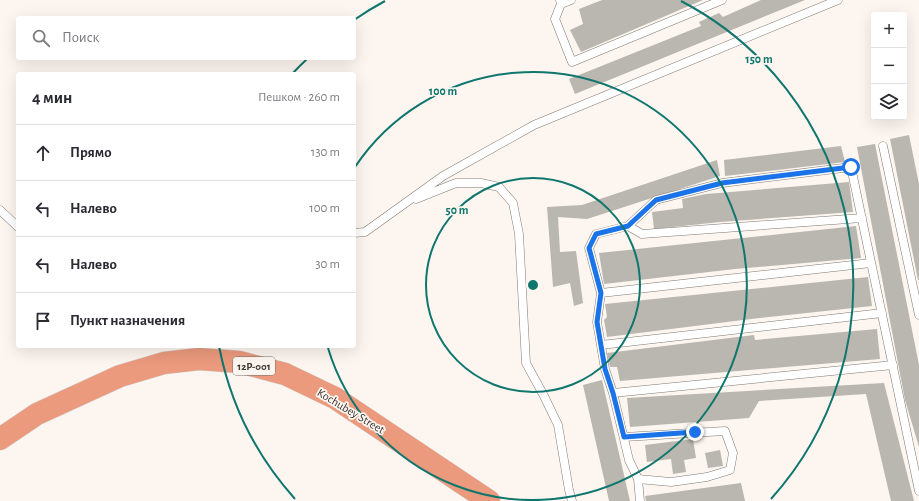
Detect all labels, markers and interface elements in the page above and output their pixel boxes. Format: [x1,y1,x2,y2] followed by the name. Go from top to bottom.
[871,12,907,120] map controls
[871,12,907,48] button: +
[16,16,356,60] search box
[30,27,52,49] icon: search
[62,30,100,45] text: Поиск
[871,48,907,84] button: −
[745,53,773,65] text: 150 m
[871,84,907,120] button: layers
[429,85,457,97] text: 100 m
[32,89,72,106] text: 4 мин
[258,91,340,104] text: Пешком · 260 m
[32,142,54,164] icon: ahead
[70,145,112,160] text: Прямо
[311,146,340,159] text: 130 m
[842,158,860,176] route start
[32,198,54,220] icon: left
[70,201,117,216] text: Налево
[309,202,340,215] text: 100 m
[446,204,469,216] text: 50 m
[32,254,54,276] icon: left
[70,257,117,272] text: Налево
[315,258,340,271] text: 30 m
[526,278,540,292] centre of rings
[32,310,54,332] icon: arrive
[70,313,185,328] text: Пункт назначения
[233,357,275,375] road number: 12Р-001
[315,386,387,437] street label: Kochubey Street
[686,423,704,441] route end

